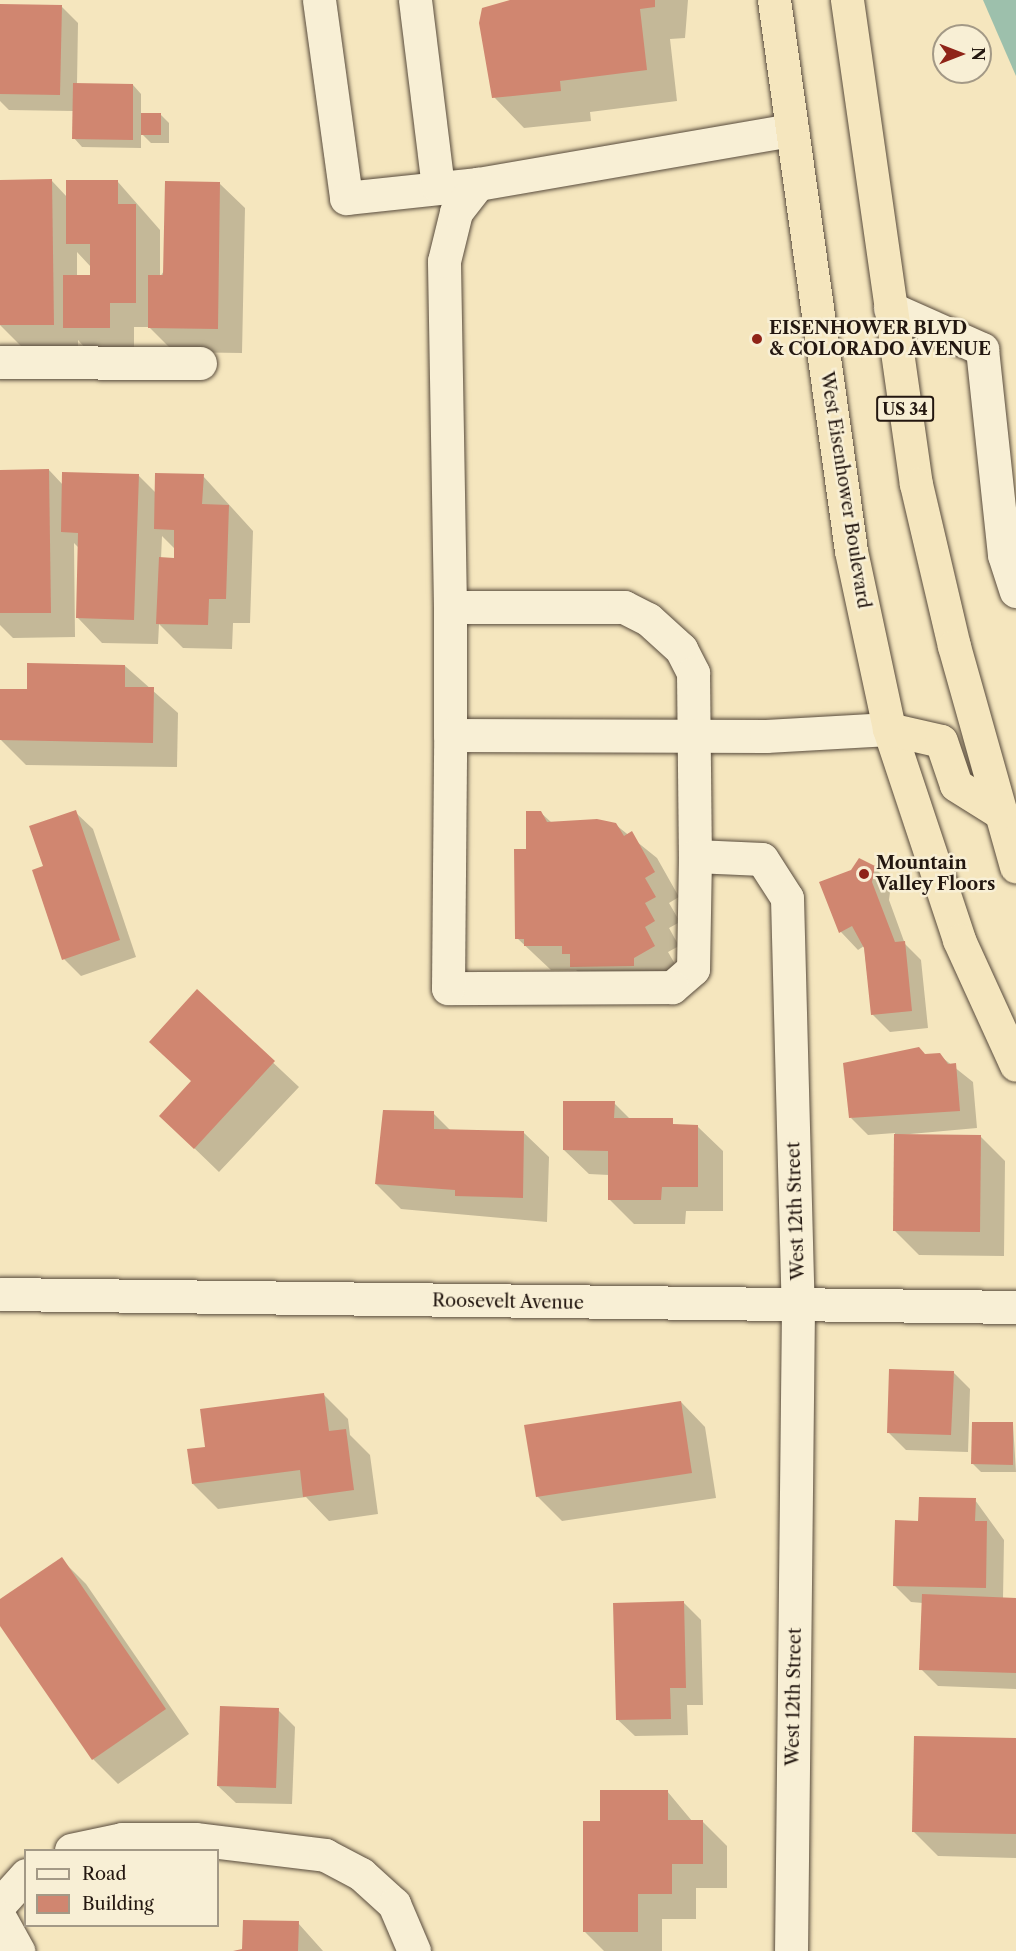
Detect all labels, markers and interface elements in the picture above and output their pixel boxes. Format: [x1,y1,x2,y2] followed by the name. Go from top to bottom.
[932,24,992,84] north arrow
[968,47,988,61] text: N
[769,318,992,360] place label: EISENHOWER BLVD & COLORADO AVENUE
[750,332,764,346] marker: EISENHOWER BLVD & COLORADO AVENUE
[816,370,874,610] street label: West Eisenhower Boulevard
[875,396,935,422] road number: US 34
[876,853,996,896] place label: Mountain Valley Floors
[857,867,871,881] marker: Mountain Valley Floors
[783,1141,809,1281] street label: West 12th Street
[432,1290,584,1314] street label: Roosevelt Avenue
[782,1628,806,1766] street label: West 12th Street
[24,1849,219,1927] legend
[82,1863,127,1885] text: Road
[82,1893,154,1915] text: Building

